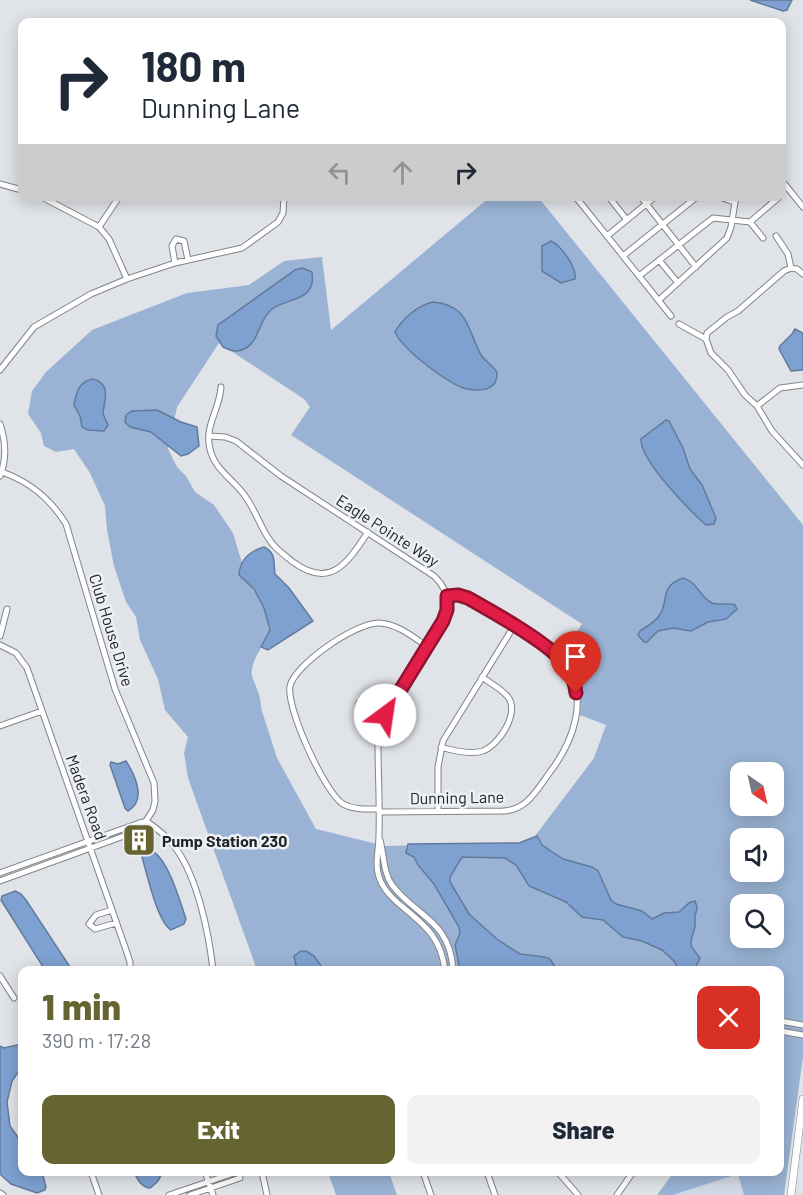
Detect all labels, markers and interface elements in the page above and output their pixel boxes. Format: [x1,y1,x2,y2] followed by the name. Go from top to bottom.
[141,40,246,90] text: 180 m
[42,42,120,120] icon: right
[141,91,300,123] text: Dunning Lane
[323,156,356,189] icon: left
[386,156,419,189] icon: ahead
[449,156,482,189] icon: right
[333,490,443,571] street label: Eagle Pointe Way
[86,571,138,689] street label: Club House Drive
[550,631,601,693] pin
[559,640,592,673] icon: arrive
[353,683,417,747] position arrow
[63,752,111,842] street label: Madera Road
[730,762,784,816] north arrow
[730,762,784,948] map controls
[410,787,504,807] street label: Dunning Lane
[121,822,157,858] building icon: Pump Station 230
[730,828,784,882] button: sound
[162,831,287,850] place label: Pump Station 230
[730,894,784,948] button: search
[42,984,121,1027] text: 1 min
[697,986,760,1049] button: close
[42,1028,151,1052] text: 390 m · 17:28
[42,1095,395,1164] button: Exit
[407,1095,760,1164] button: Share

